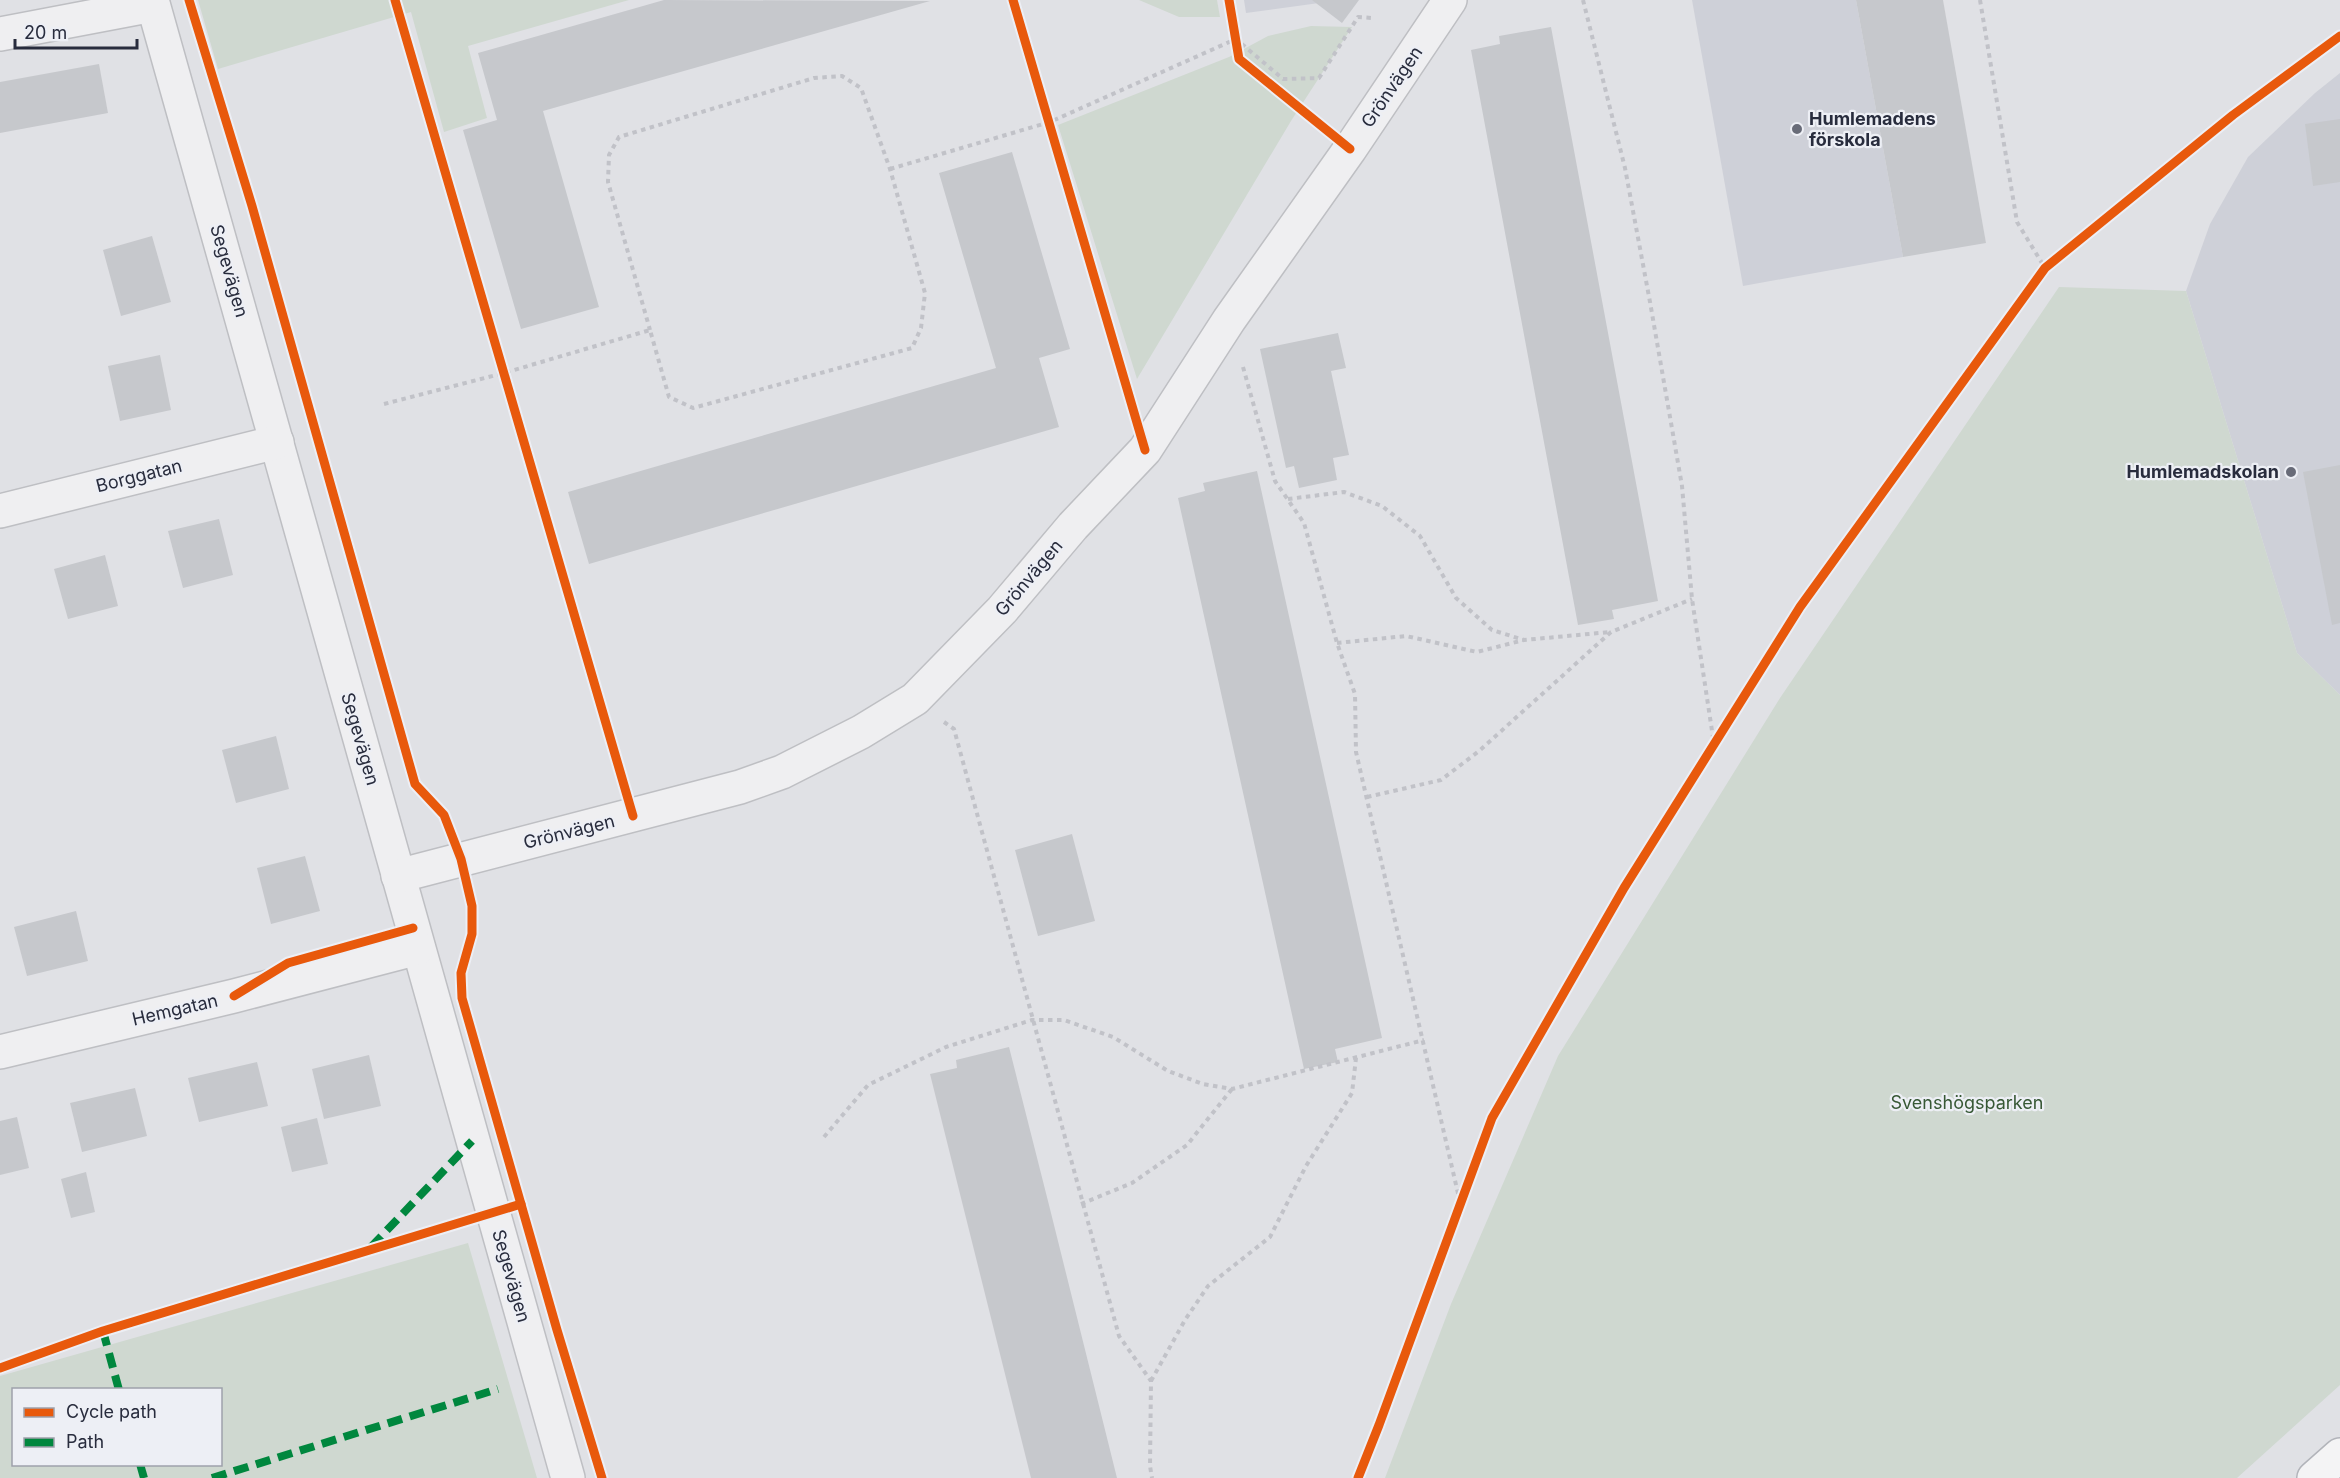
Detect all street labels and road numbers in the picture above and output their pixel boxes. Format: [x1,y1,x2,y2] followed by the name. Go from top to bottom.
[1357,42,1426,131] street label: Grönvägen
[206,222,253,320] street label: Segevägen
[94,455,184,496] street label: Borggatan
[991,535,1067,620] street label: Grönvägen
[337,690,384,788] street label: Segevägen
[521,810,617,853] street label: Grönvägen
[130,989,220,1030] street label: Hemgatan
[488,1227,535,1325] street label: Segevägen

